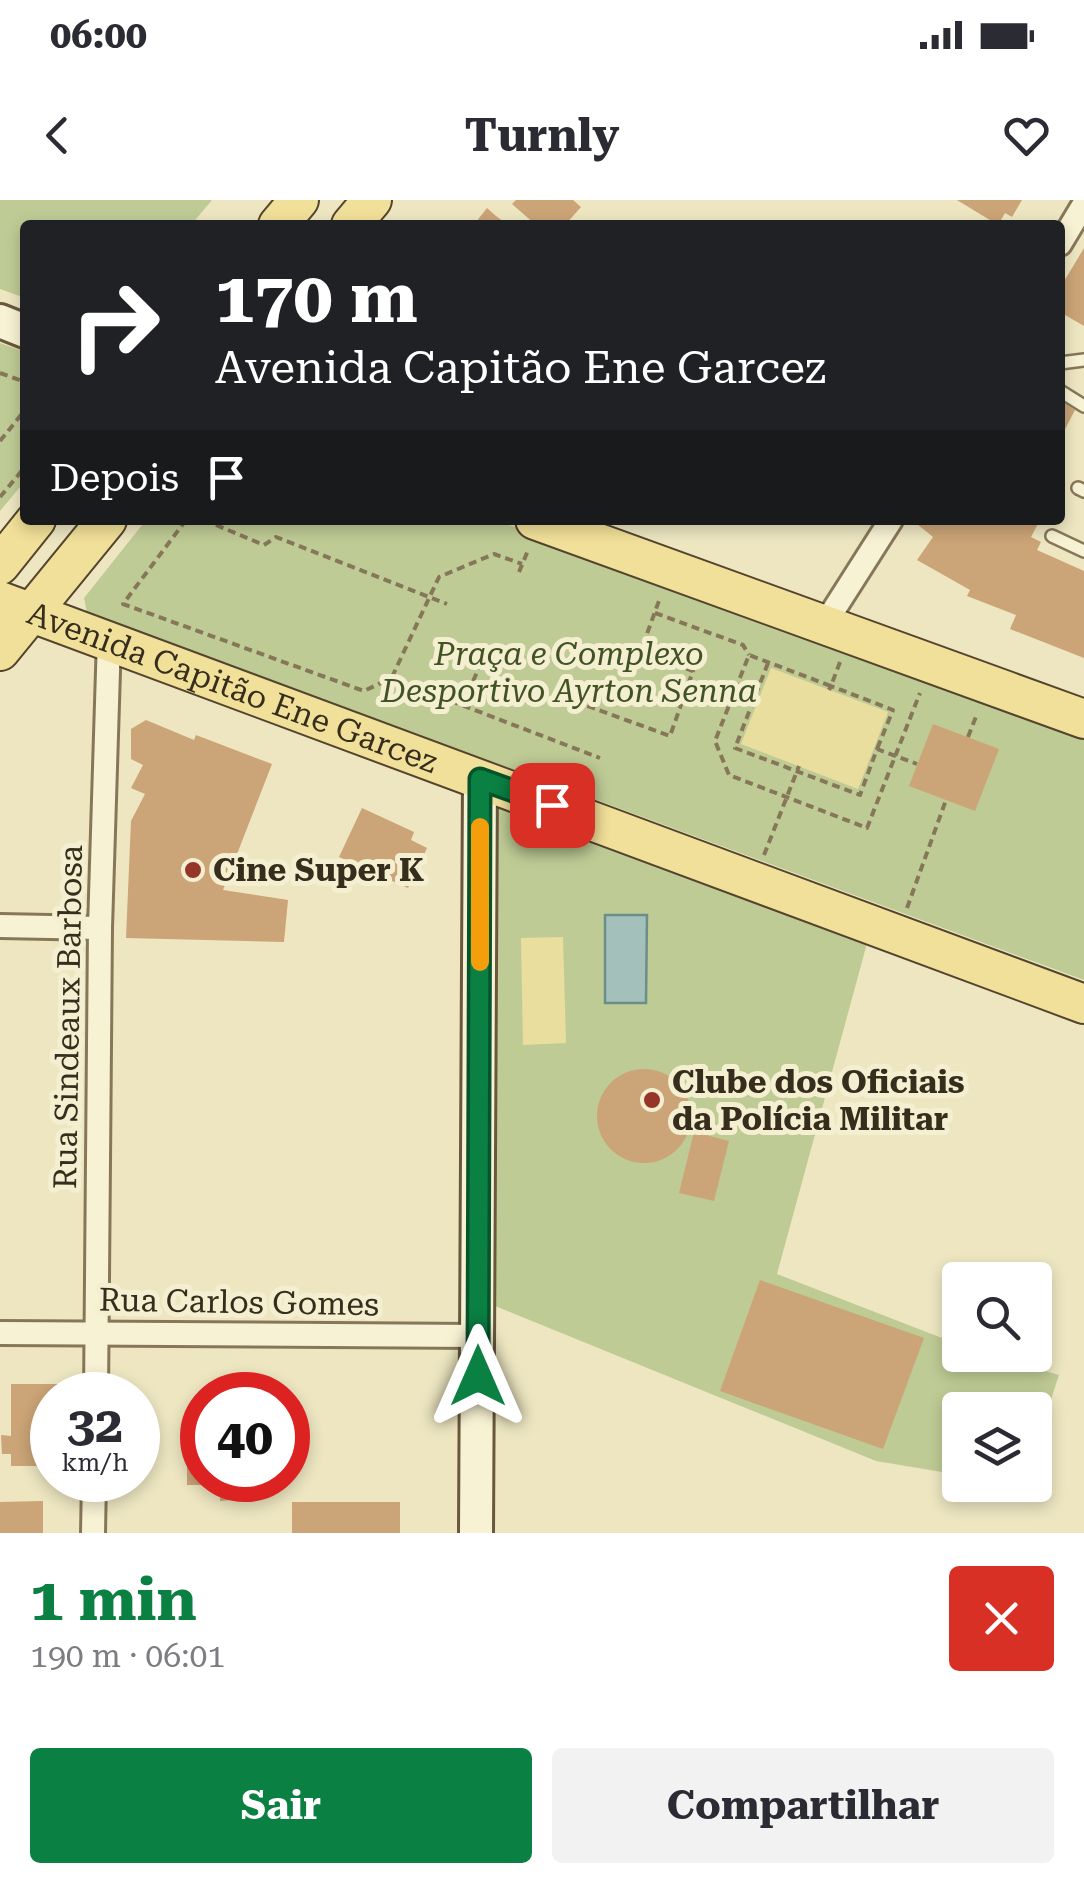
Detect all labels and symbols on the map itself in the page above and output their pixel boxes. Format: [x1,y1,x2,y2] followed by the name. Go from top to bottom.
[22,594,443,781] street label: Avenida Capitão Ene Garcez
[380,635,757,710] park label: Praça e Complexo Desportivo Ayrton Senna
[510,763,595,848] pin
[46,845,90,1189] street label: Rua Sindeaux Barbosa
[213,851,424,889] place label: Cine Super K
[182,859,204,881] marker: Cine Super K
[672,1063,965,1138] place label: Clube dos Oficiais da Polícia Militar
[641,1089,663,1111] marker: Clube dos Oficiais da Polícia Militar
[98,1281,380,1323] street label: Rua Carlos Gomes
[426,1324,530,1428] position arrow
[180,1372,310,1502] speed limit sign: 40

